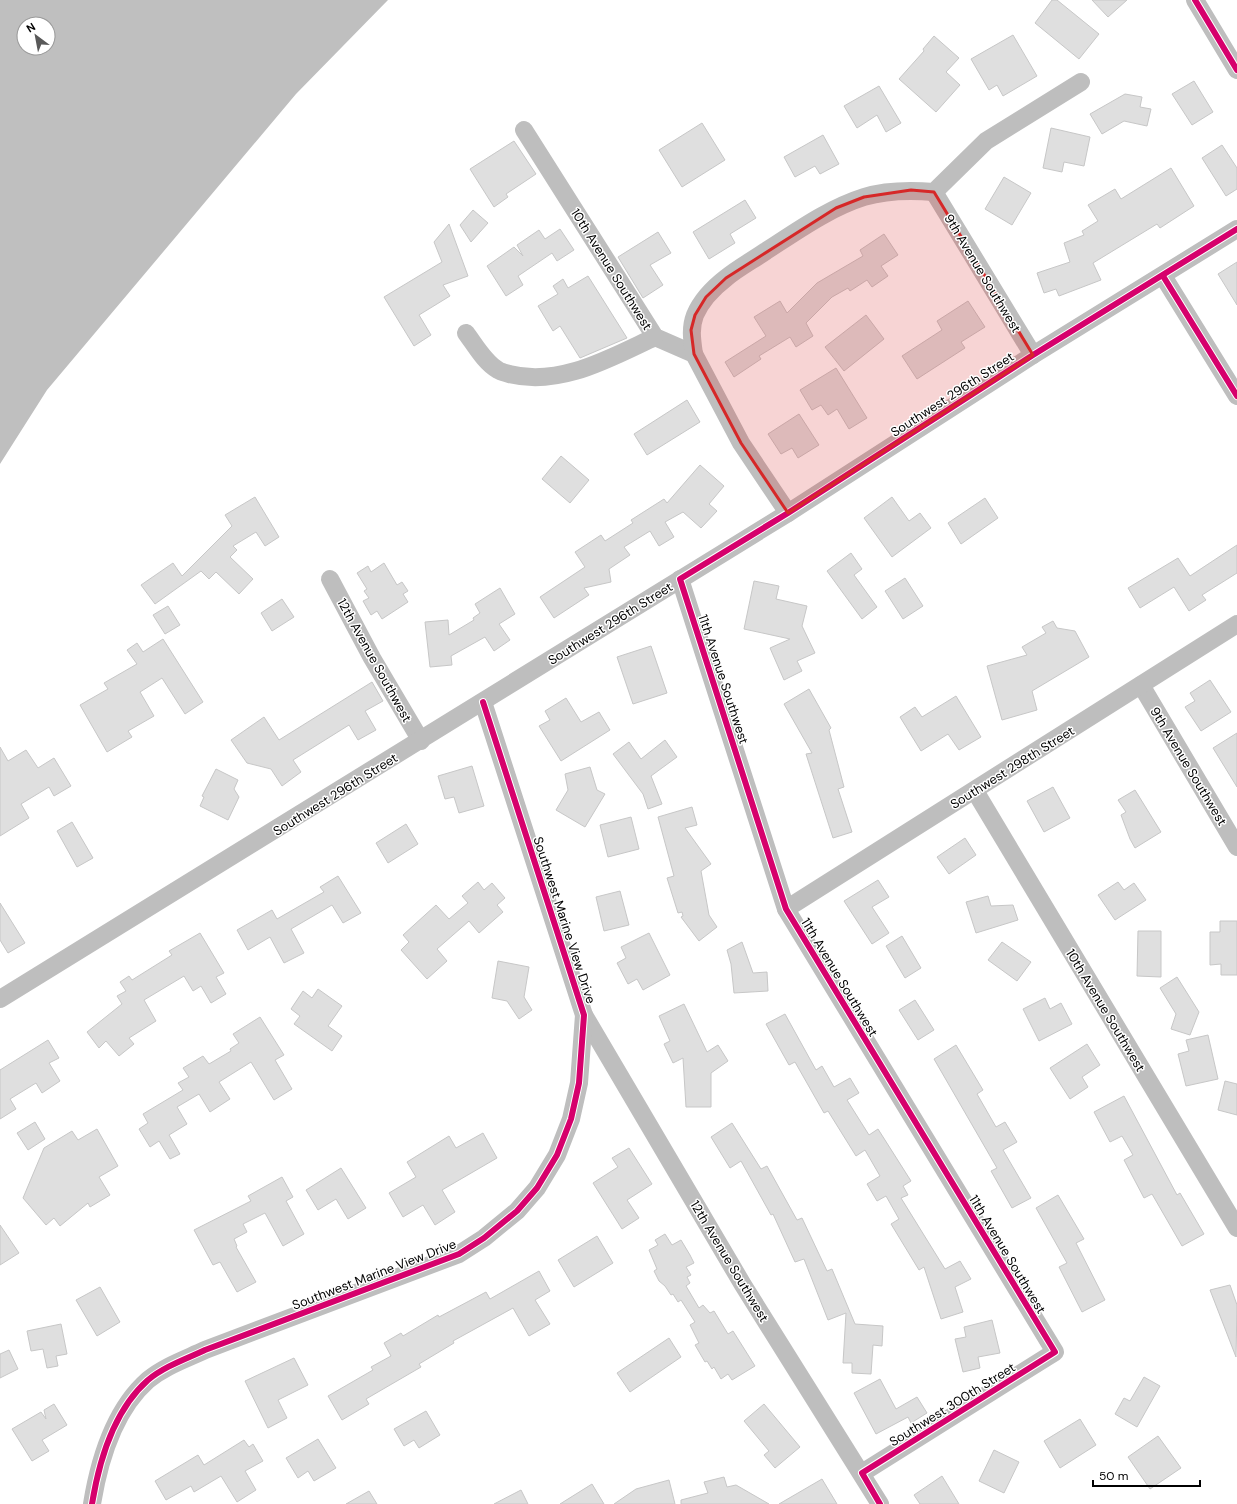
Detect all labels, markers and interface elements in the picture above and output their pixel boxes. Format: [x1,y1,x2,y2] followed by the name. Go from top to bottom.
[16,16,56,56] north arrow
[24,19,38,36] text: N
[567,205,656,333] street label: 10th Avenue Southwest
[940,211,1025,336] street label: 9th Avenue Southwest
[887,348,1017,441] street label: Southwest 296th Street
[545,578,676,669] street label: Southwest 296th Street
[333,595,416,725] street label: 12th Avenue Southwest
[695,612,753,746] street label: 11th Avenue Southwest
[1146,704,1231,829] street label: 9th Avenue Southwest
[947,722,1077,813] street label: Southwest 298th Street
[270,749,401,840] street label: Southwest 296th Street
[529,835,600,1006] street label: Southwest Marine View Drive
[797,915,882,1040] street label: 11th Avenue Southwest
[1062,946,1149,1075] street label: 10th Avenue Southwest
[965,1192,1050,1317] street label: 11th Avenue Southwest
[687,1197,773,1325] street label: 12th Avenue Southwest
[290,1235,459,1314] street label: Southwest Marine View Drive
[886,1359,1018,1450] street label: Southwest 300th Street
[1093,1462,1200,1488] scale bar
[1099,1468,1128,1484] text: 50 m

